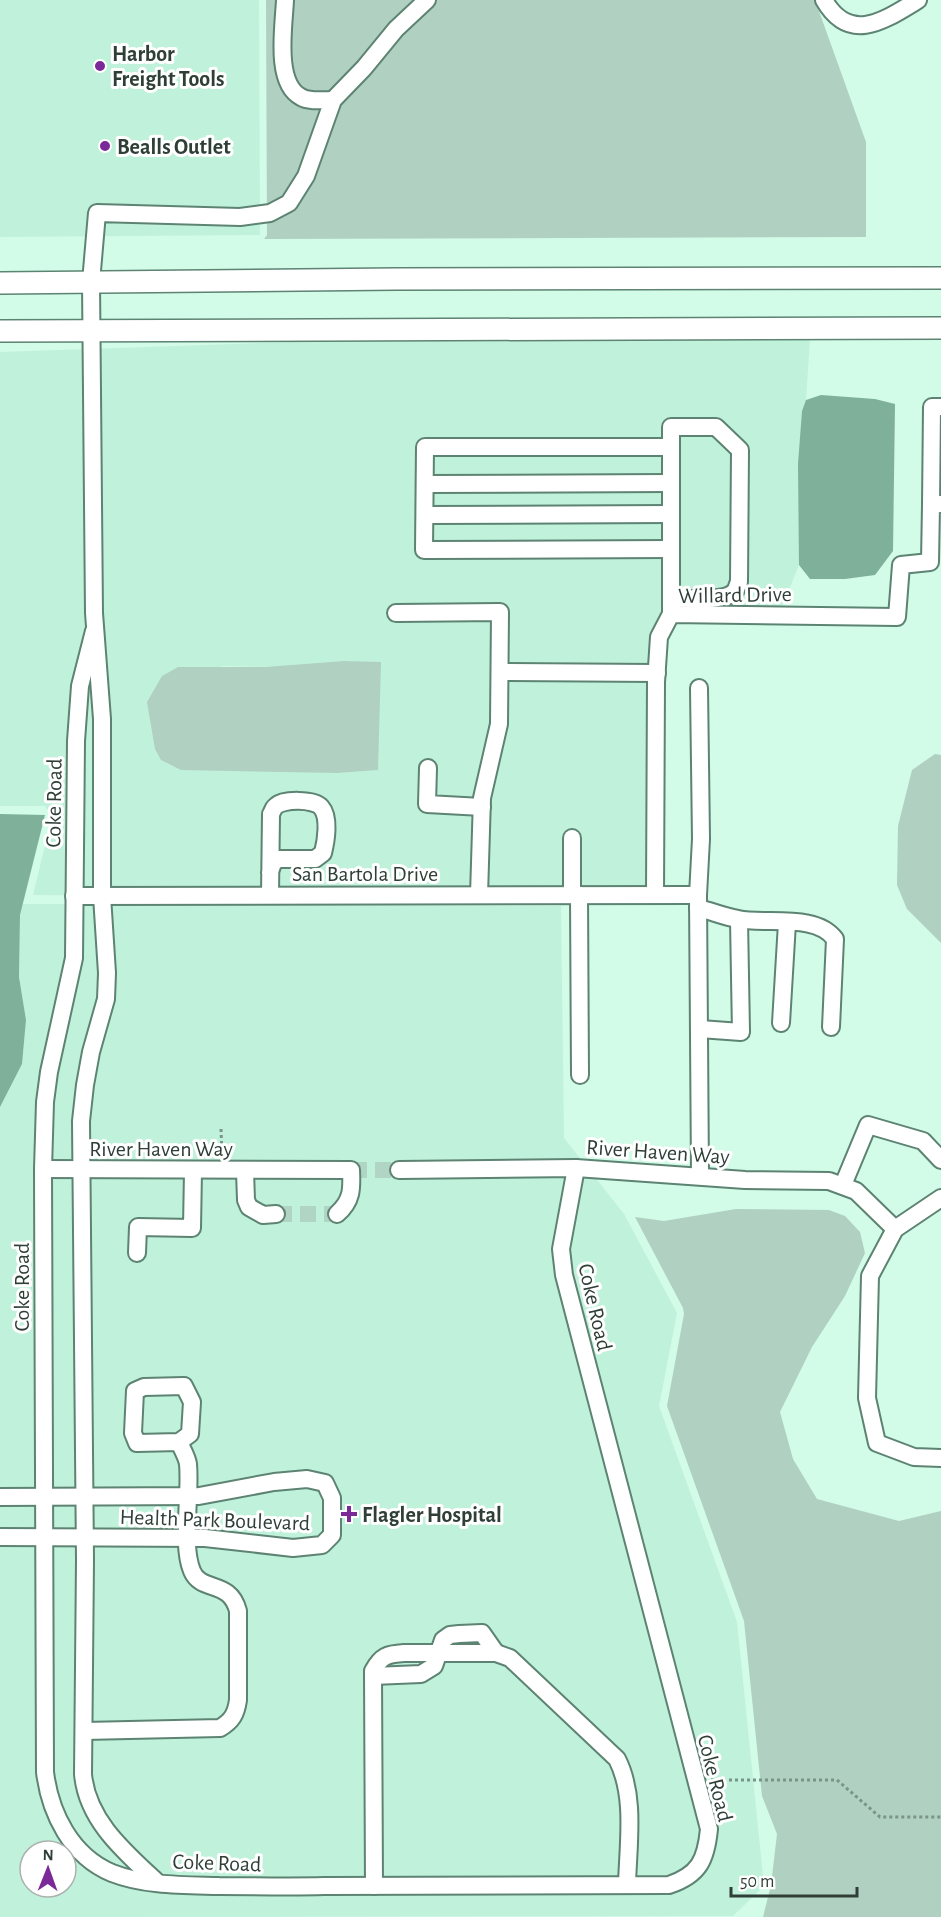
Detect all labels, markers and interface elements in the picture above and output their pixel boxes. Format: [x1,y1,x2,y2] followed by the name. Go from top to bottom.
[112,43,224,90] place label: Harbor Freight Tools
[93,59,107,73] marker: Harbor Freight Tools
[117,136,231,158] place label: Bealls Outlet
[98,139,112,153] marker: Bealls Outlet
[678,583,792,607] street label: Willard Drive
[42,758,66,848] street label: Coke Road
[292,863,438,885] street label: San Bartola Drive
[585,1136,731,1168] street label: River Haven Way
[89,1138,233,1160] street label: River Haven Way
[11,1242,33,1332] street label: Coke Road
[574,1261,616,1353] street label: Coke Road
[362,1504,502,1526] place label: Flagler Hospital
[340,1505,358,1523] marker: Flagler Hospital
[119,1506,311,1534] street label: Health Park Boulevard
[694,1732,736,1824] street label: Coke Road
[18,1839,78,1899] north arrow
[43,1847,54,1863] text: N
[172,1850,262,1876] street label: Coke Road
[731,1860,857,1898] scale bar
[740,1873,774,1891] text: 50 m

